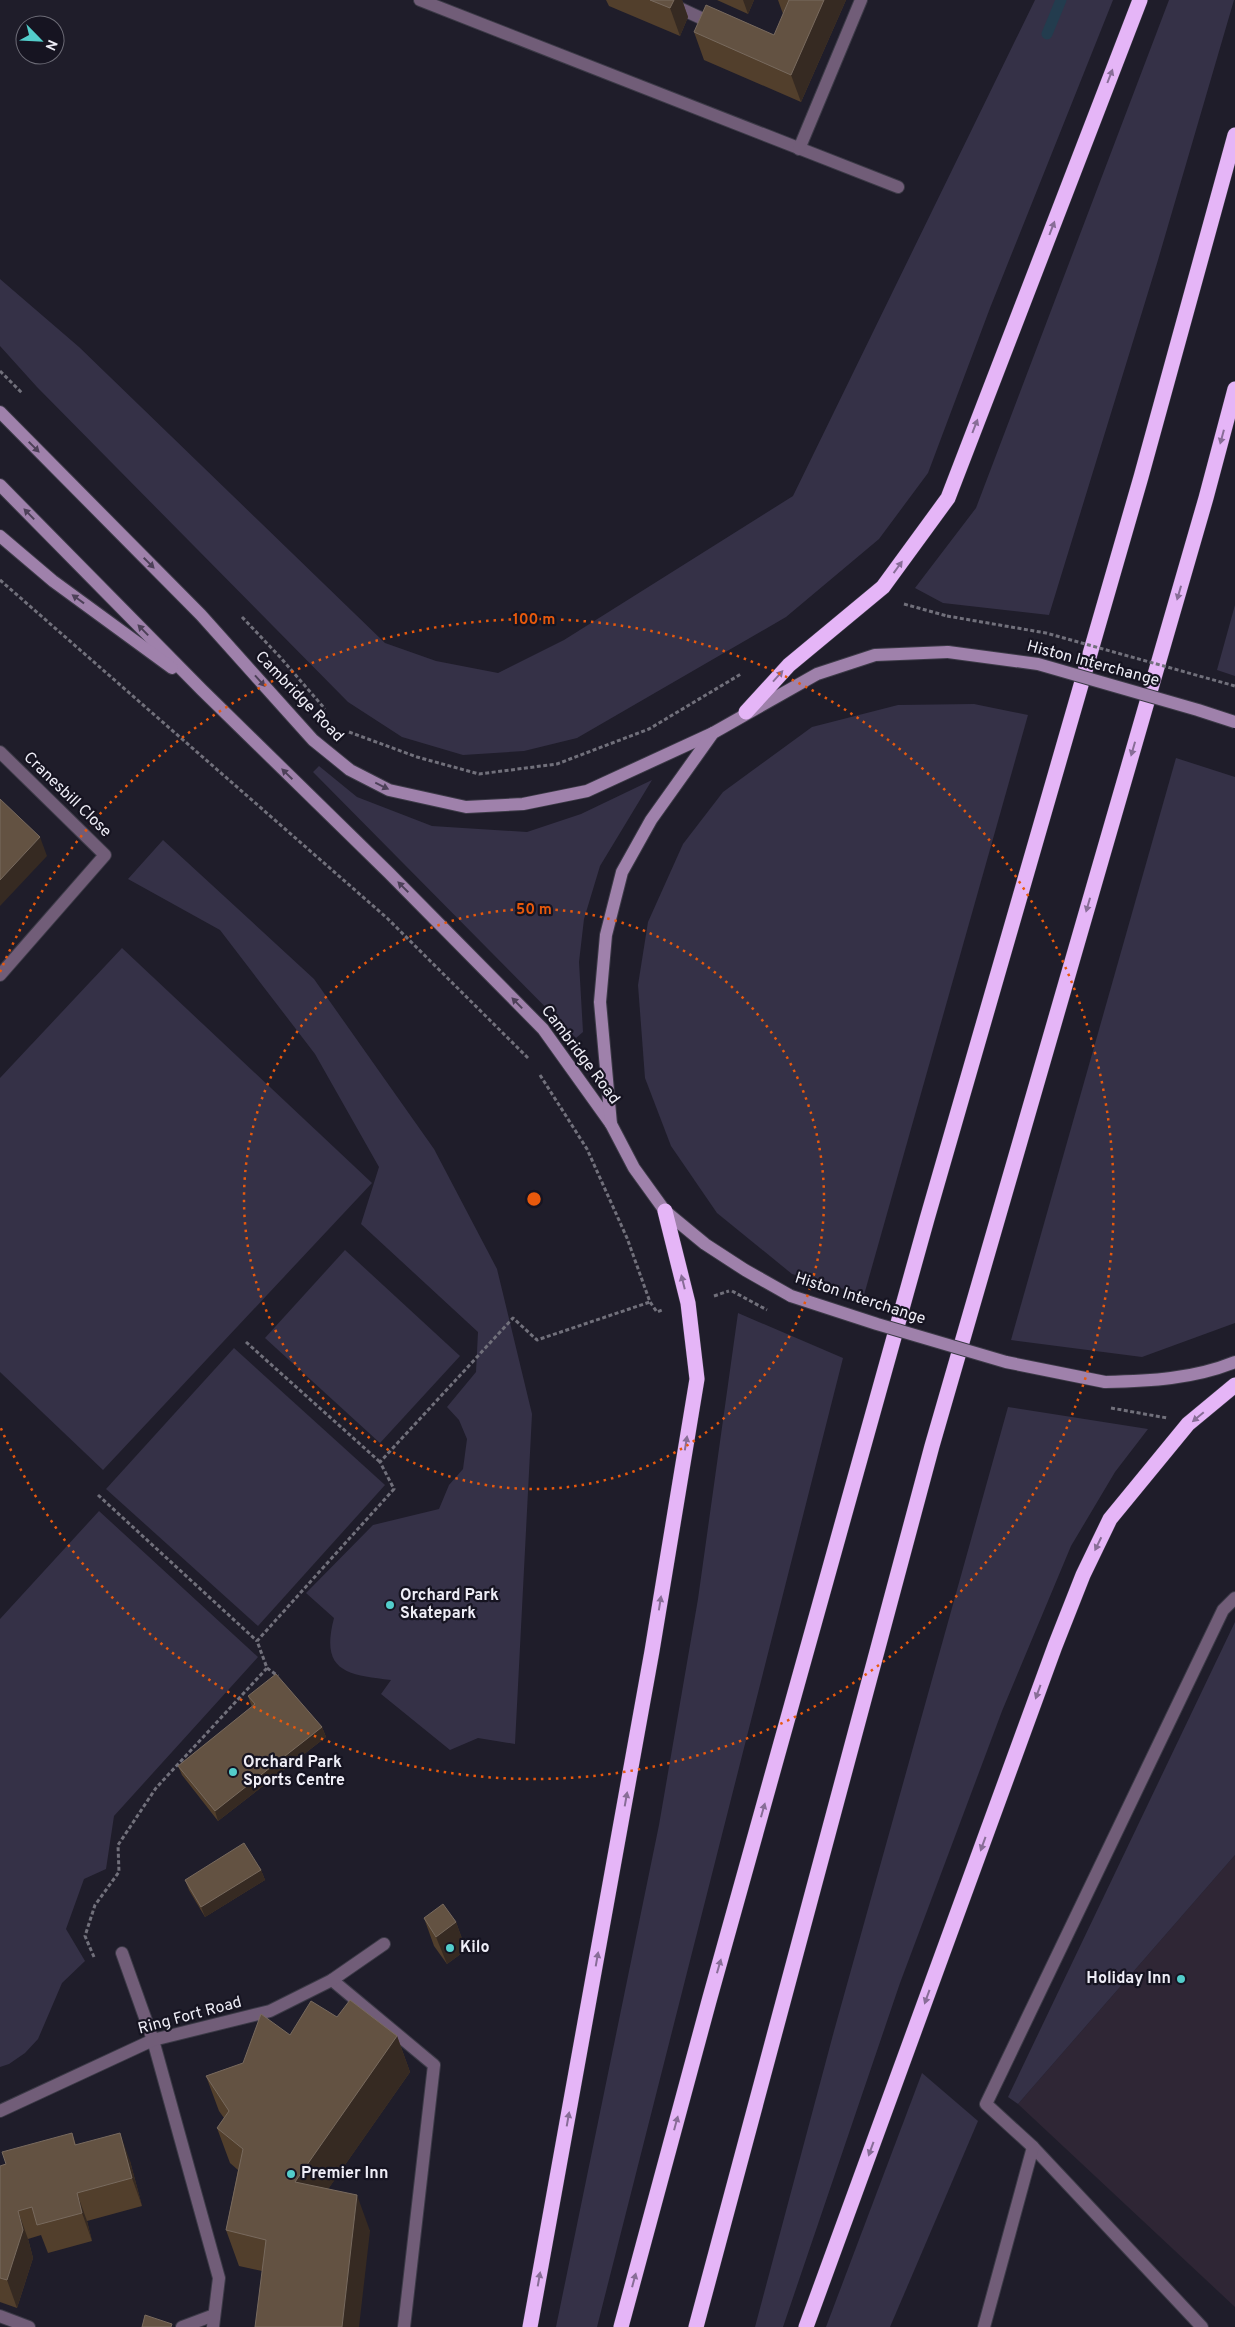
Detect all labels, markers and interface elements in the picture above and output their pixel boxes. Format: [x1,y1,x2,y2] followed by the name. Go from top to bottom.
[15,15,65,65] north arrow
[41,37,60,53] text: N
[1106,68,1114,83] one-way arrow
[1048,220,1056,235] one-way arrow
[972,419,980,433] one-way arrow
[1218,429,1226,444] one-way arrow
[28,441,40,453] one-way arrow
[24,509,36,521] one-way arrow
[143,556,155,568] one-way arrow
[893,560,903,574] one-way arrow
[1174,586,1182,601] one-way arrow
[72,594,85,605] one-way arrow
[513,611,555,630] text: 100 m
[137,625,149,637] one-way arrow
[1025,637,1161,691] street label: Histon Interchange
[250,647,348,747] street label: Cambridge Road
[772,671,784,683] one-way arrow
[254,674,266,686] one-way arrow
[1129,742,1137,757] one-way arrow
[19,748,115,842] street label: Cranesbill Close
[281,768,293,780] one-way arrow
[375,782,389,790] one-way arrow
[397,881,409,893] one-way arrow
[1084,898,1092,913] one-way arrow
[516,901,552,920] text: 50 m
[511,997,523,1009] one-way arrow
[536,1001,624,1109] street label: Cambridge Road
[525,1190,543,1208] centre of rings
[792,1268,928,1330] street label: Histon Interchange
[679,1275,687,1290] one-way arrow
[1191,1411,1204,1422] one-way arrow
[683,1435,691,1451] one-way arrow
[1094,1537,1102,1551] one-way arrow
[400,1586,499,1624] place label: Orchard Park Skatepark
[657,1595,665,1611] one-way arrow
[384,1599,396,1611] marker: Orchard Park Skatepark
[1034,1684,1041,1699] one-way arrow
[243,1753,345,1791] place label: Orchard Park Sports Centre
[227,1766,239,1778] marker: Orchard Park Sports Centre
[622,1791,630,1807] one-way arrow
[759,1802,767,1817] one-way arrow
[979,1837,987,1852] one-way arrow
[460,1938,490,1958] place label: Kilo
[444,1942,456,1954] marker: Kilo
[593,1951,601,1967] one-way arrow
[715,1959,723,1974] one-way arrow
[1086,1969,1171,1989] place label: Holiday Inn
[1175,1973,1187,1985] marker: Holiday Inn
[923,1989,930,2004] one-way arrow
[136,1993,244,2039] street label: Ring Fort Road
[564,2111,572,2127] one-way arrow
[672,2116,680,2131] one-way arrow
[867,2142,875,2157] one-way arrow
[301,2164,388,2184] place label: Premier Inn
[285,2168,297,2180] marker: Premier Inn
[535,2271,543,2287] one-way arrow
[630,2272,638,2287] one-way arrow

